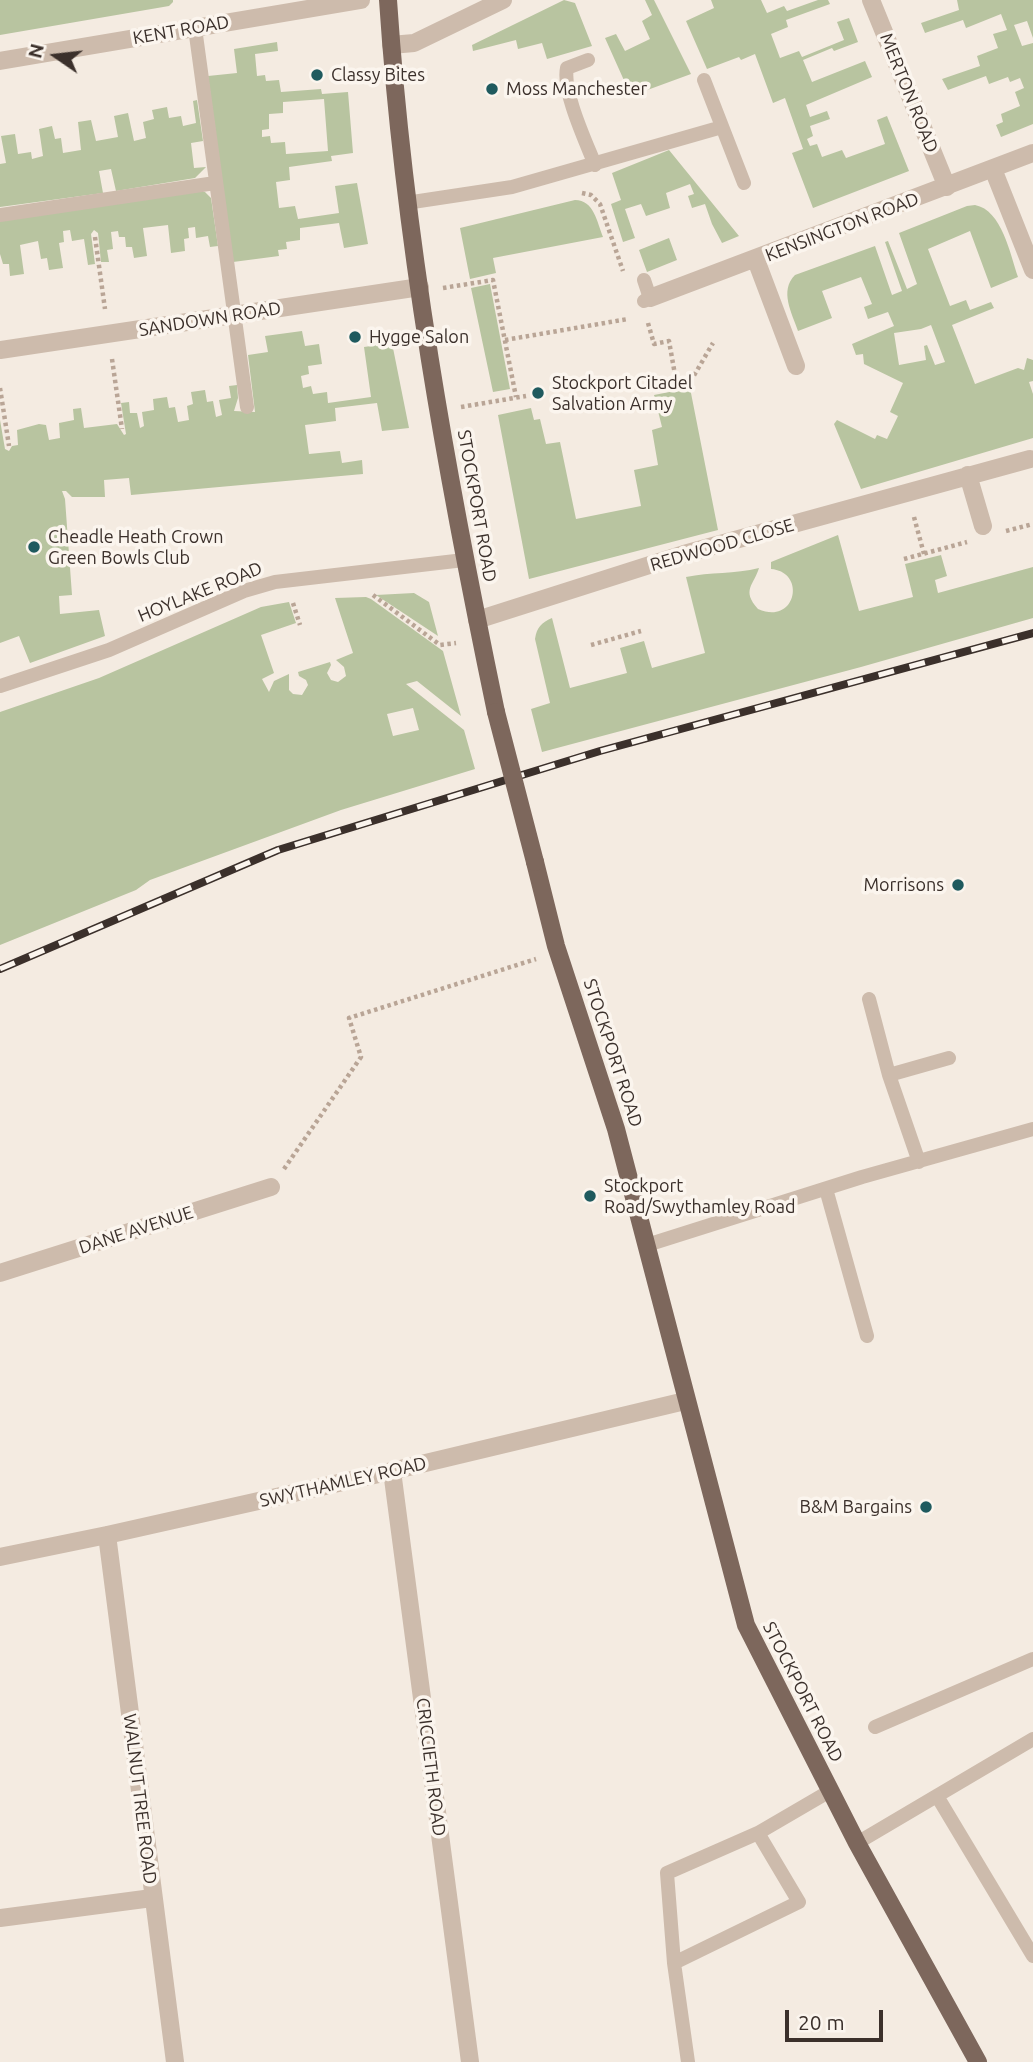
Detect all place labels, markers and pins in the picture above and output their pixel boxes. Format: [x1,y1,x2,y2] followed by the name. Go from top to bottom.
[331,64,425,86] place label: Classy Bites
[309,67,325,83] marker: Classy Bites
[506,78,647,100] place label: Moss Manchester
[484,81,500,97] marker: Moss Manchester
[369,326,469,348] place label: Hygge Salon
[347,329,363,345] marker: Hygge Salon
[552,372,692,414] place label: Stockport Citadel Salvation Army
[530,385,546,401] marker: Stockport Citadel Salvation Army
[48,526,224,568] place label: Cheadle Heath Crown Green Bowls Club
[26,539,42,555] marker: Cheadle Heath Crown Green Bowls Club
[863,874,944,896] place label: Morrisons
[950,877,966,893] marker: Morrisons
[604,1175,796,1218] place label: Stockport Road/Swythamley Road
[582,1188,598,1204] marker: Stockport Road/Swythamley Road
[799,1496,912,1518] place label: B&M Bargains
[918,1499,934,1515] marker: B&M Bargains

